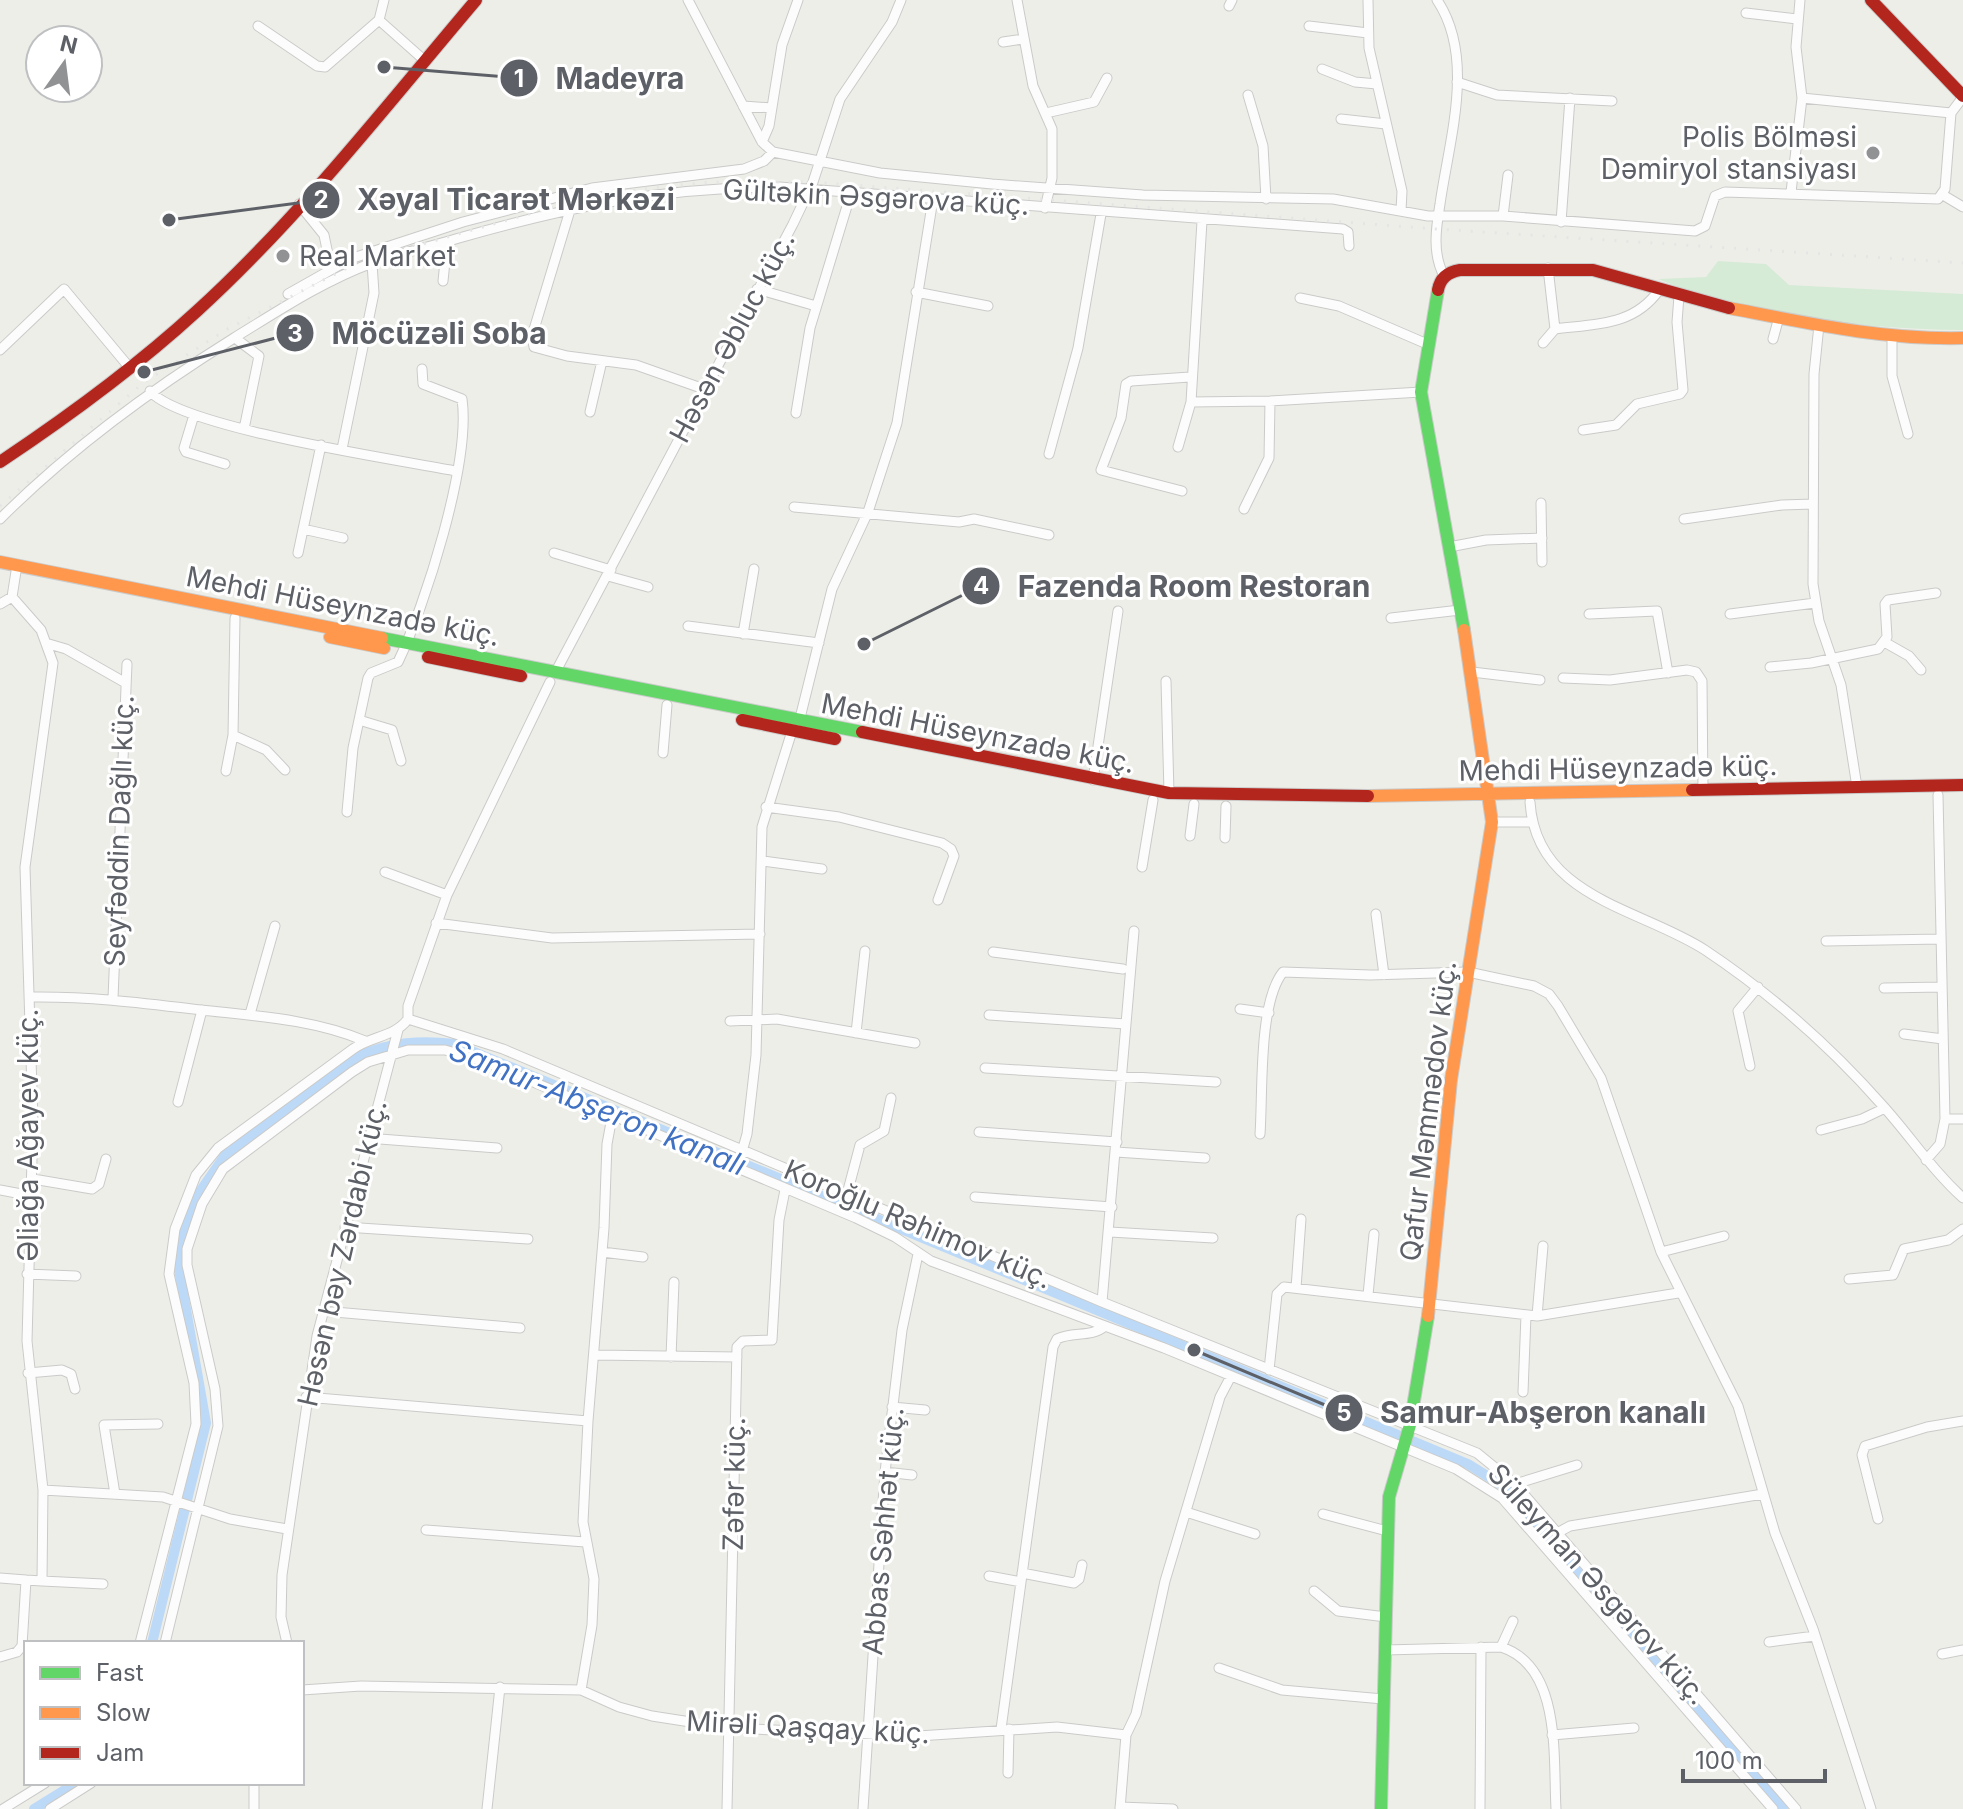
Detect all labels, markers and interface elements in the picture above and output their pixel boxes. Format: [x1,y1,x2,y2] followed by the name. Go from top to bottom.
[24,24,104,104] north arrow
[58,30,80,59] text: N
[499,51,700,105] callout: Madeyra
[556,60,684,96] text: Madeyra
[514,64,524,93] text: 1
[1601,120,1857,186] place label: Polis Bölməsi Dəmiryol stansiyası
[1864,144,1882,162] marker: Polis Bölməsi Dəmiryol stansiyası
[722,172,1030,222] street label: Gültəkin Əsgərova küç.
[301,173,691,227] callout: Xəyal Ticarət Mərkəzi
[357,181,675,217] text: Xəyal Ticarət Mərkəzi
[313,185,329,214] text: 2
[662,226,802,448] street label: Həsən Əbluc küç.
[299,239,456,273] place label: Real Market
[274,247,292,265] marker: Real Market
[275,306,563,360] callout: Möcüzəli Soba
[331,315,547,351] text: Möcüzəli Soba
[287,319,303,348] text: 3
[183,559,503,653] street label: Mehdi Hüseynzadə küç.
[961,559,1386,613] callout: Fazenda Room Restoran
[1018,568,1370,604] text: Fazenda Room Restoran
[973,571,989,600] text: 4
[818,686,1138,780] street label: Mehdi Hüseynzadə küç.
[97,695,141,967] street label: Seyfəddin Dağlı küç.
[1458,748,1778,788] street label: Mehdi Hüseynzadə küç.
[1393,959,1463,1263] street label: Qafur Məmmədov küç.
[11,1008,45,1262] street label: Əliağa Ağayev küç.
[444,1031,752,1183] water label: Samur-Abşeron kanalı
[290,1096,394,1410] street label: Həsən bəy Zərdabi küç.
[779,1152,1057,1296] street label: Koroğlu Rəhimov küç.
[1324,1386,1722,1440] callout: Samur-Abşeron kanalı
[1380,1394,1706,1430] text: Samur-Abşeron kanalı
[1336,1398,1352,1427] text: 5
[855,1405,911,1657] street label: Abbas Səhhət küç.
[716,1417,752,1551] street label: Zəfər küç.
[1481,1456,1715,1712] street label: Süleyman Əsgərov küç.
[24,1641,304,1785] legend
[96,1658,144,1687] text: Fast
[96,1698,151,1727] text: Slow
[685,1704,931,1750] street label: Mirəli Qaşqay küç.
[1683,1733,1825,1783] scale bar
[96,1738,144,1767] text: Jam
[1695,1746,1763,1775] text: 100 m

